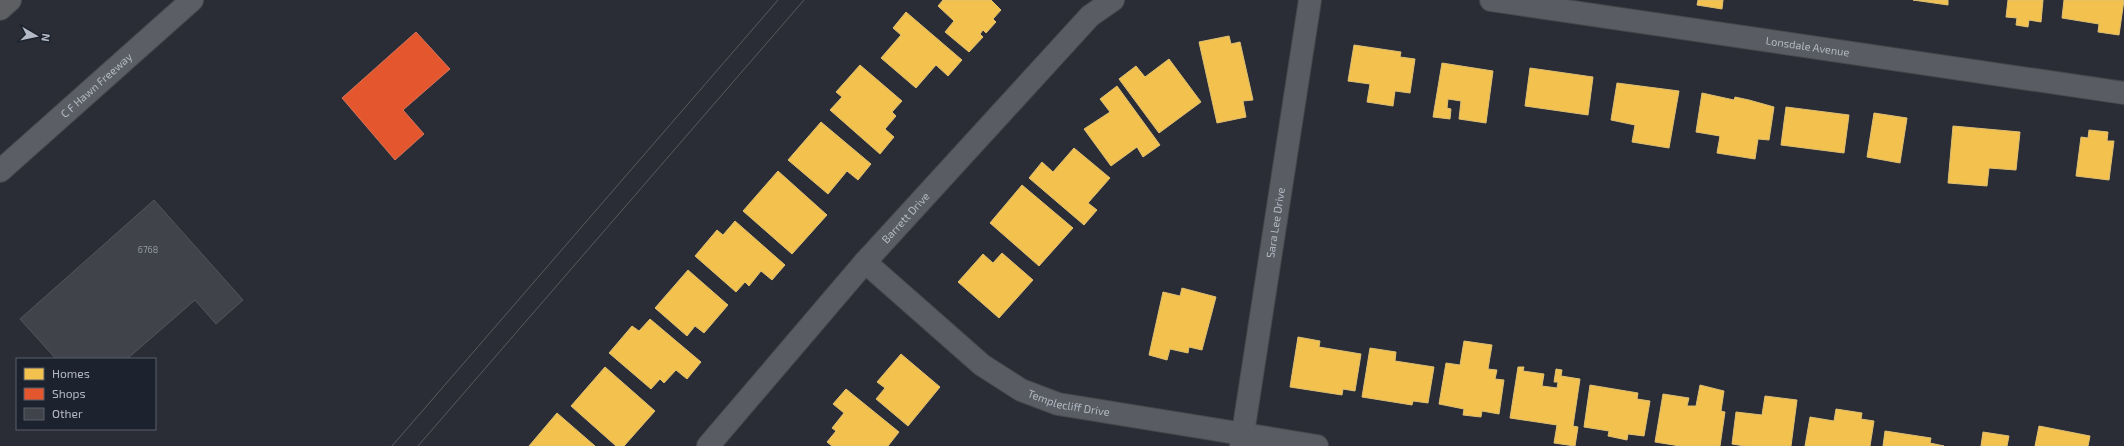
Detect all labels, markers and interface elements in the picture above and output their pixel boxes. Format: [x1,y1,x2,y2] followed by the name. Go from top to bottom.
[16,16,56,56] north arrow
[39,33,53,43] text: N
[1765,33,1851,59] street label: Lonsdale Avenue
[58,50,134,120] street label: C F Hawn Freeway
[1263,186,1287,259] street label: Sara Lee Drive
[879,189,932,245] street label: Barrett Drive
[138,244,158,255] house number: 6768
[16,358,156,430] legend
[52,366,90,380] text: Homes
[52,386,86,400] text: Shops
[1026,386,1111,418] street label: Templecliff Drive
[52,406,83,420] text: Other

